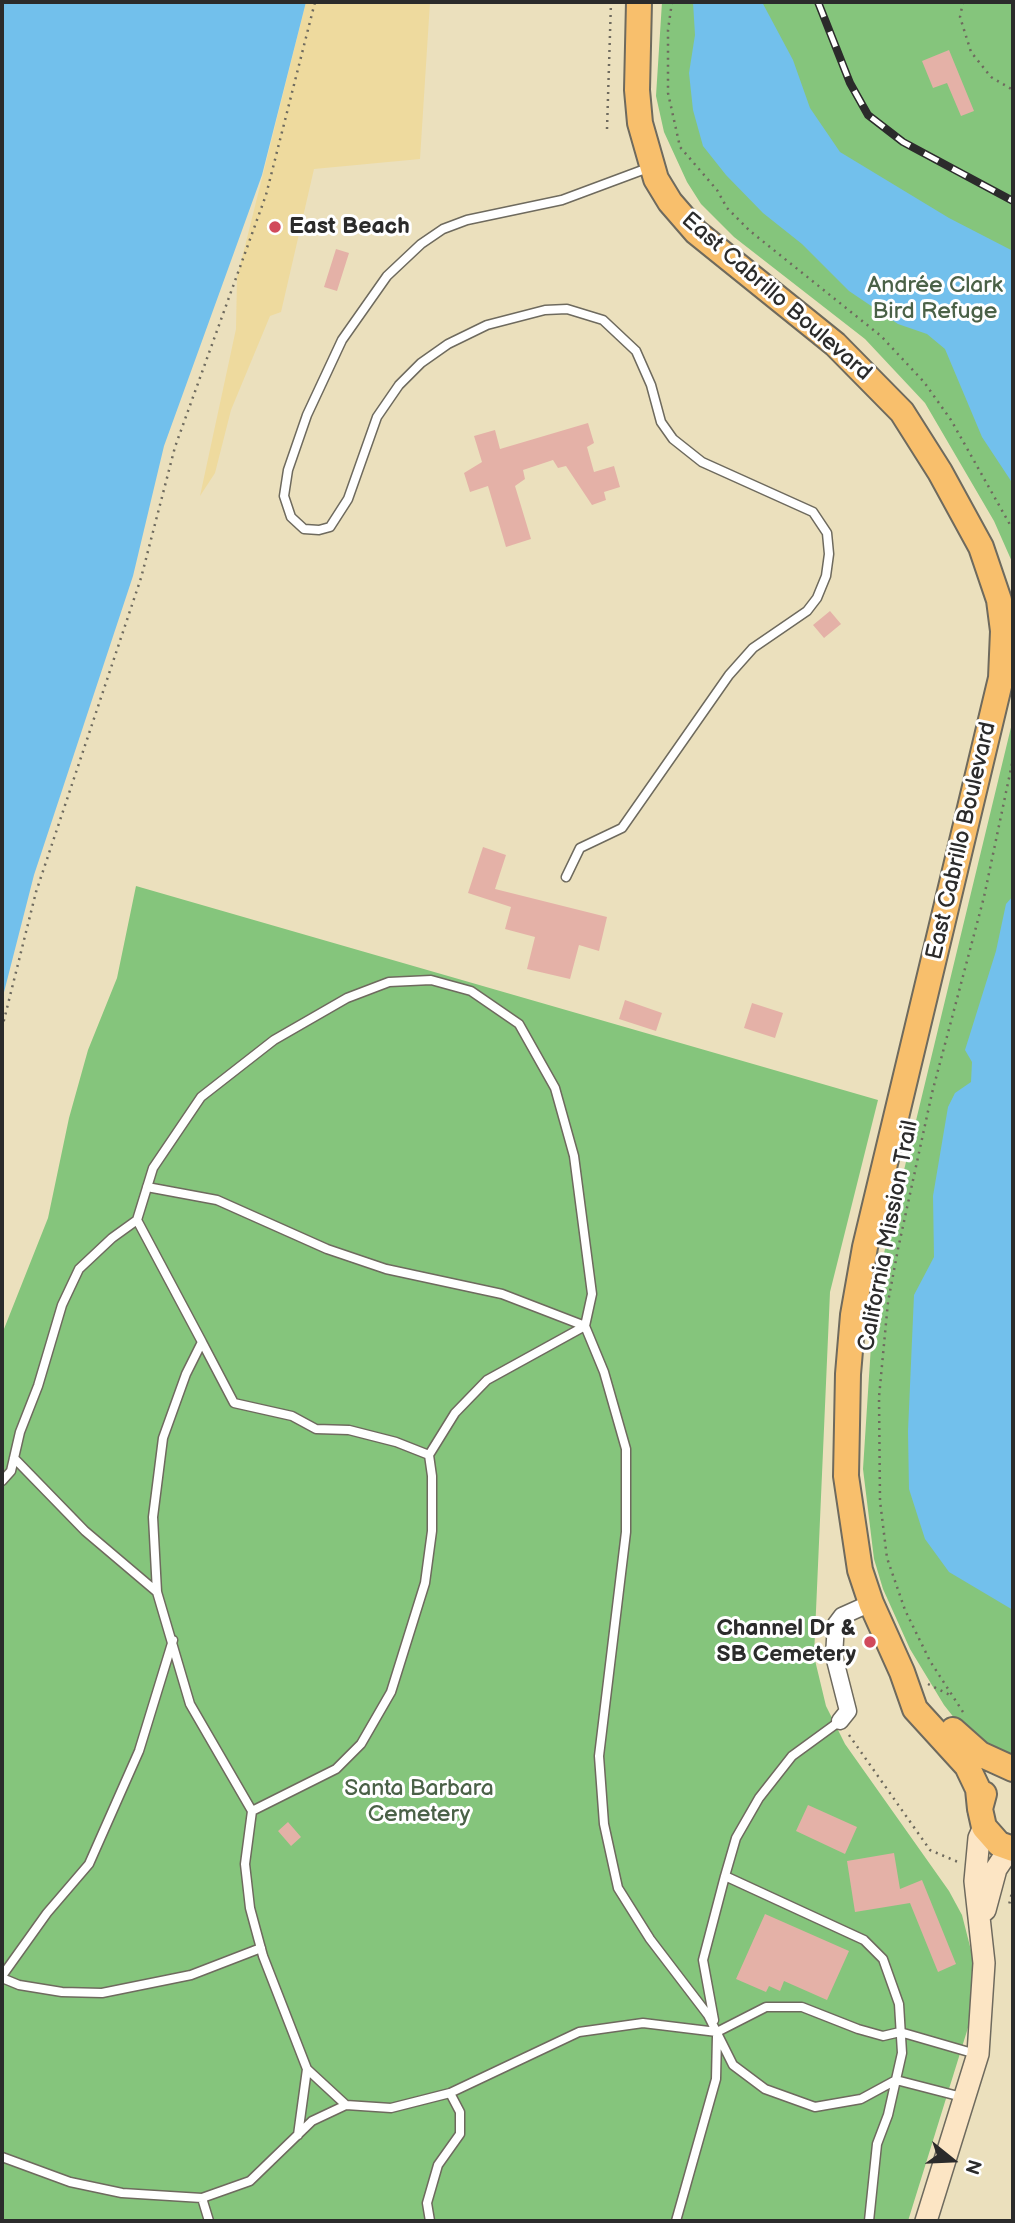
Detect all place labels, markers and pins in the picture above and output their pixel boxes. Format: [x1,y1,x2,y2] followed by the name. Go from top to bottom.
[289,213,410,241] place label: East Beach
[267,219,283,235] marker: East Beach
[716,1615,856,1669] place label: Channel Dr & SB Cemetery
[862,1634,878,1650] marker: Channel Dr & SB Cemetery

